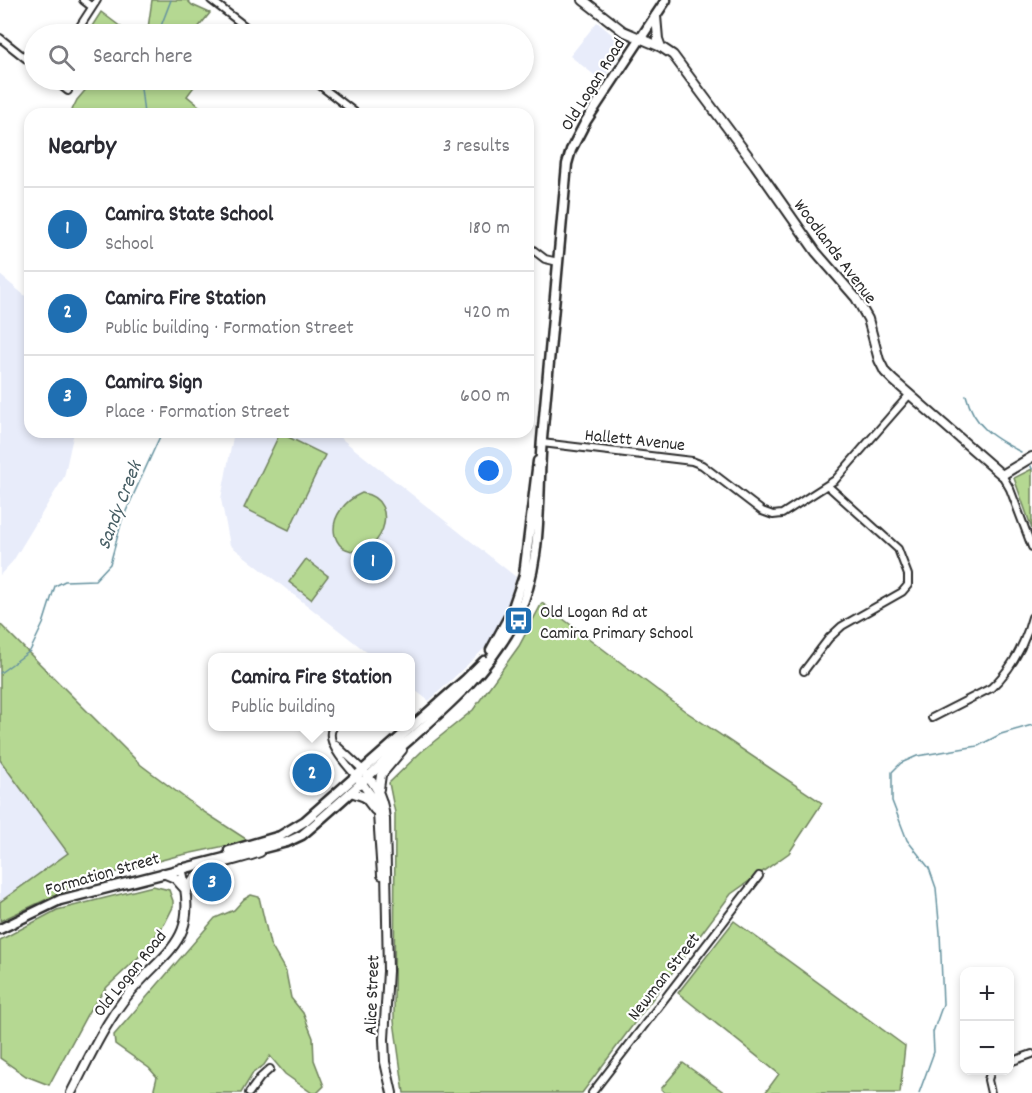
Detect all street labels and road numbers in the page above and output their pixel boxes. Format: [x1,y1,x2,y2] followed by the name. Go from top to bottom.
[556,34,633,136] street label: Old Logan Road
[786,195,882,310] street label: Woodlands Avenue
[583,424,686,459] street label: Hallett Avenue
[43,847,163,904] street label: Formation Street
[88,926,174,1023] street label: Old Logan Road
[623,928,707,1027] street label: Newman Street
[360,954,387,1036] street label: Alice Street

